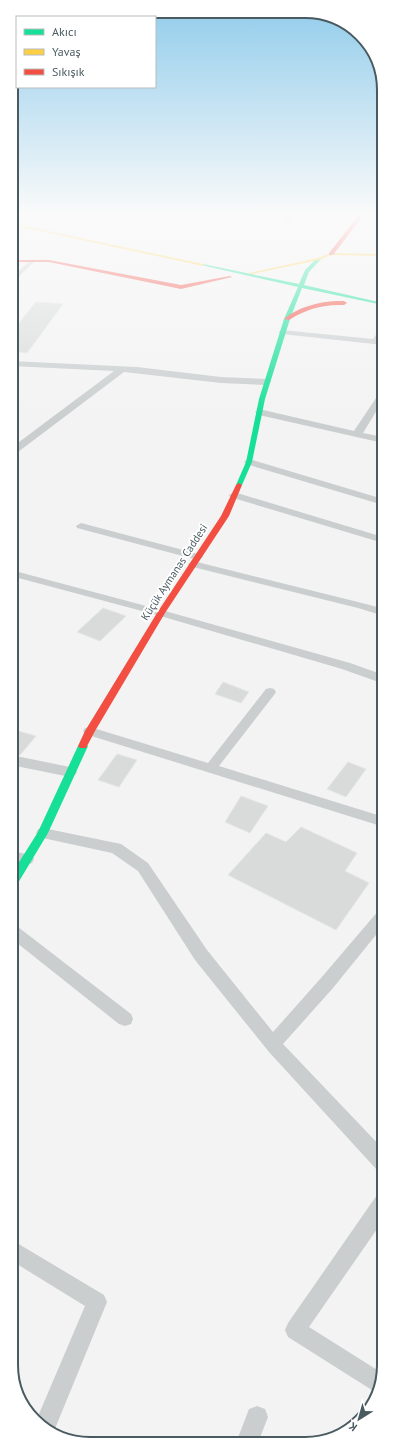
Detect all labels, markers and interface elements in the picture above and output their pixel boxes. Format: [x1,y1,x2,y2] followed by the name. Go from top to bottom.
[16,16,156,88] legend
[52,24,77,39] text: Akıcı
[52,44,81,59] text: Yavaş
[52,64,85,79] text: Sıkışık
[138,521,210,623] street label: Küçük Aymanas Caddesi
[339,1399,379,1439] north arrow
[346,1419,360,1435] text: K

